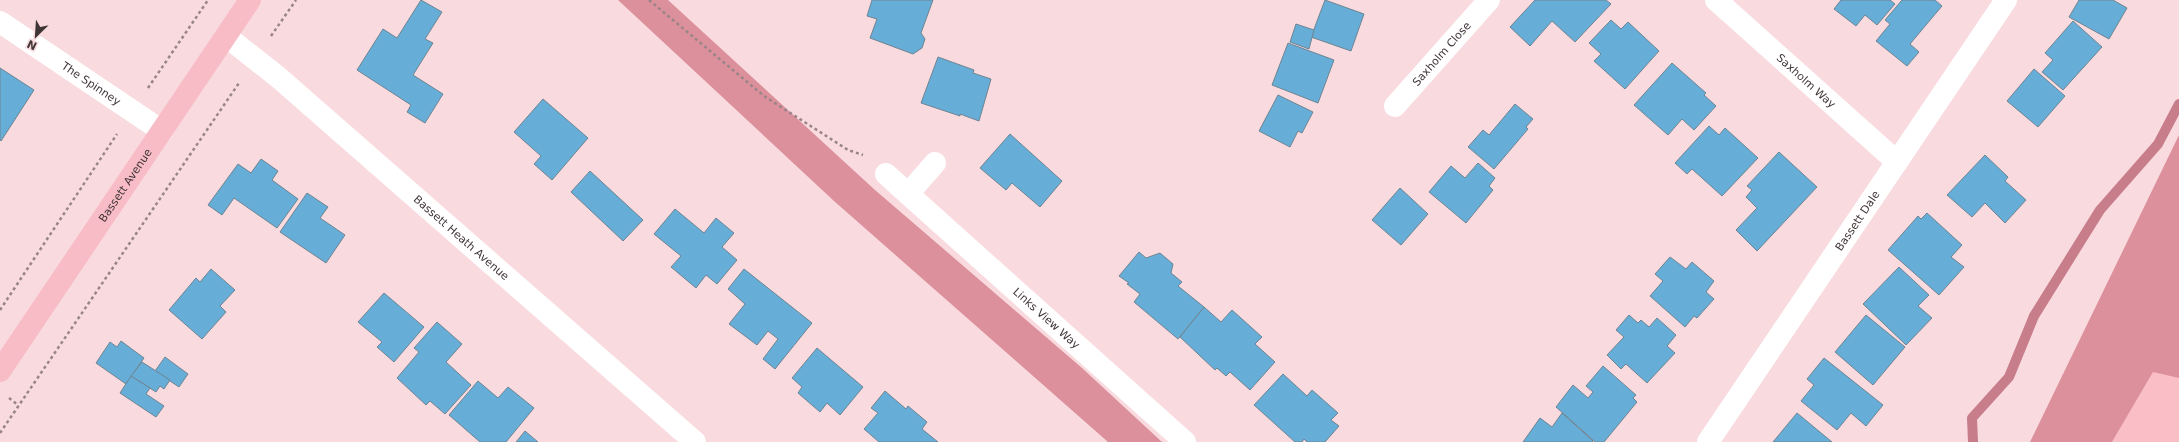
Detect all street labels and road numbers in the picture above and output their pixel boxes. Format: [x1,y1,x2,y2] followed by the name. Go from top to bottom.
[1410,19,1474,89] street label: Saxholm Close
[1774,51,1838,111] street label: Saxholm Way
[58,59,123,109] street label: The Spinney
[96,146,155,225] street label: Bassett Avenue
[1833,188,1883,253] street label: Bassett Dale
[411,193,512,283] street label: Bassett Heath Avenue
[1010,285,1083,352] street label: Links View Way

